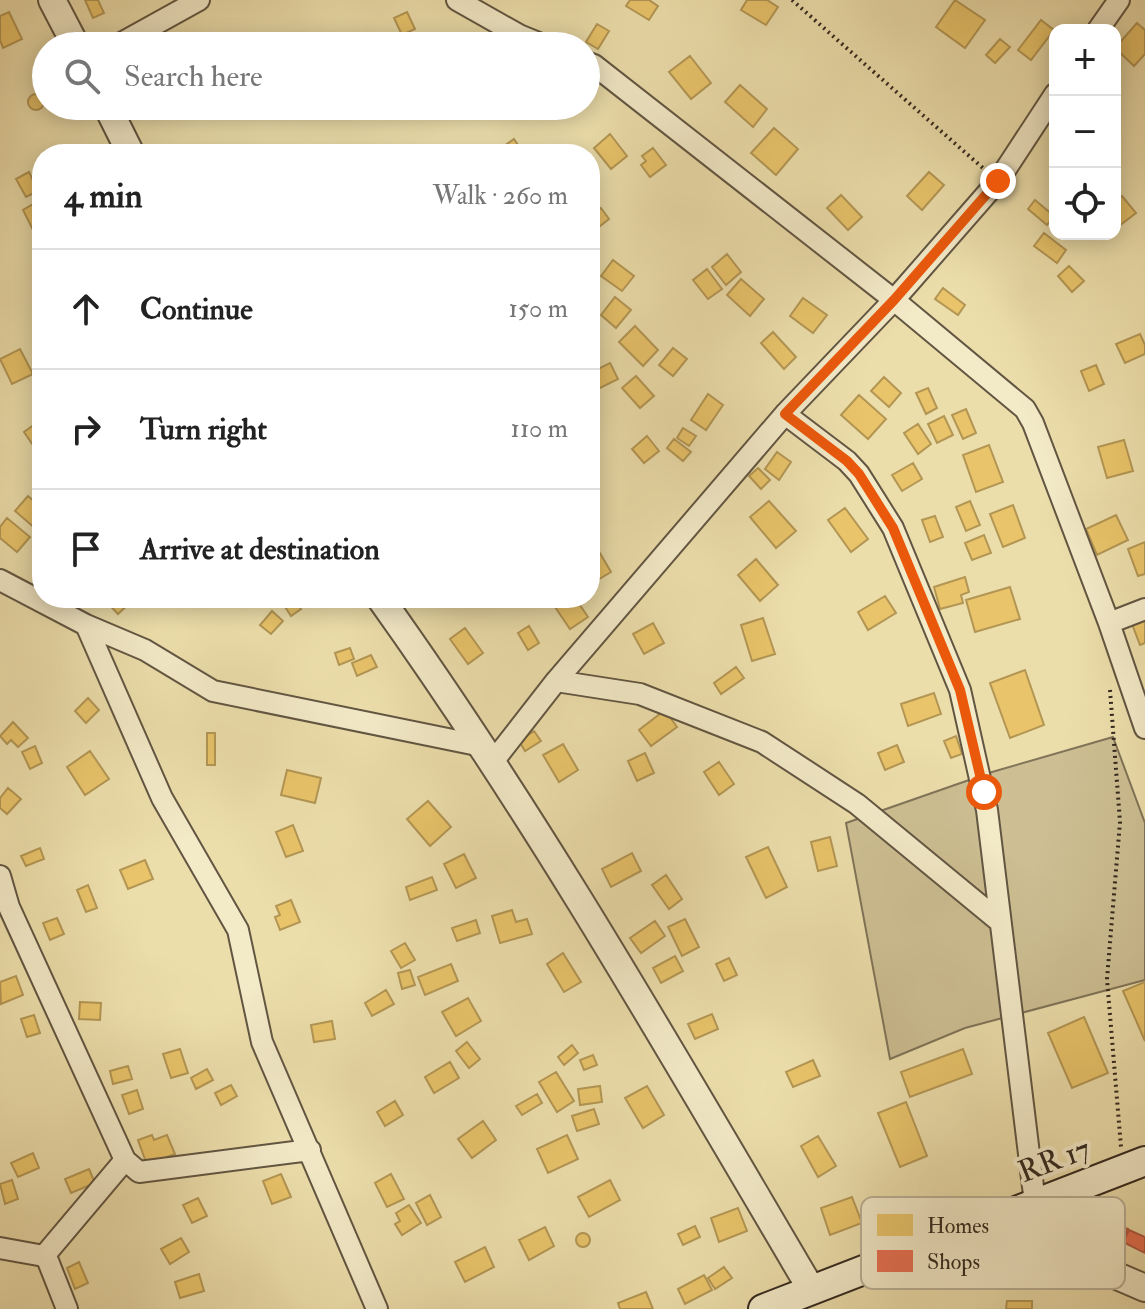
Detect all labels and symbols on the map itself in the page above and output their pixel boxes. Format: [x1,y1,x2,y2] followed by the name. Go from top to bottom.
[980,163,1016,199] route end
[966,774,1002,810] route start
[1013,1130,1095,1191] street label: RR 17
[861,1197,1125,1289] legend
[927,1212,989,1240] text: Homes
[927,1248,980,1277] text: Shops

